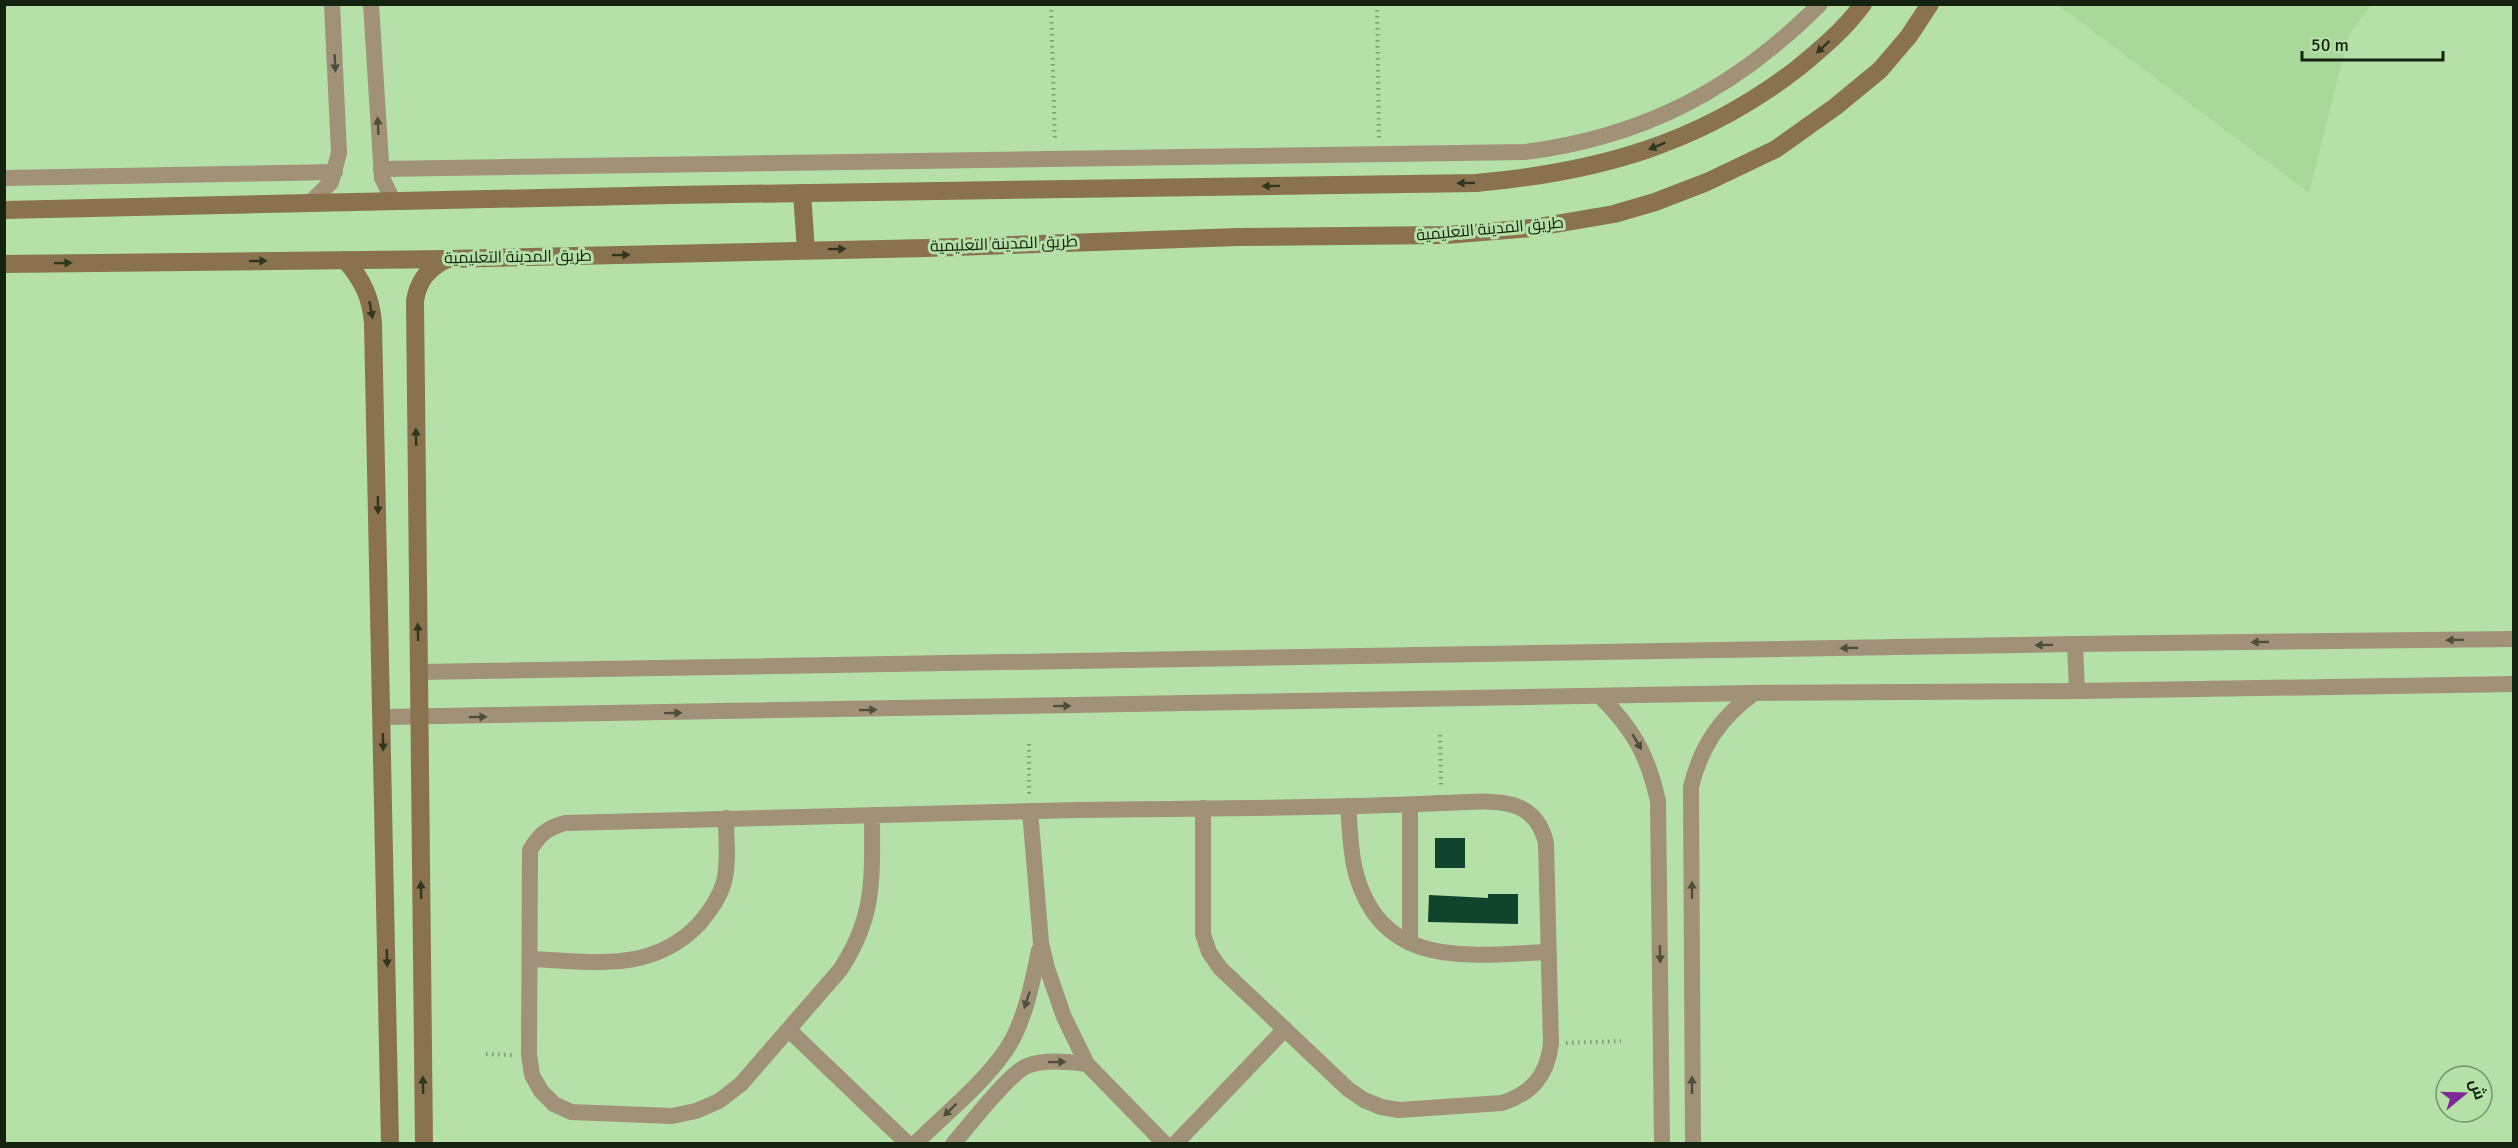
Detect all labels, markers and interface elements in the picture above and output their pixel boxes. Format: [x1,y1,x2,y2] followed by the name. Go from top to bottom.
[2302,24,2443,62] scale bar
[2311,34,2349,56] text: 50 m
[1816,40,1831,53] one-way arrow
[330,53,339,72] one-way arrow
[374,116,383,135] one-way arrow
[1647,141,1665,151] one-way arrow
[1457,178,1476,188] one-way arrow
[1262,182,1281,191] one-way arrow
[1415,213,1565,245] street label: طريق المدينة التعليمية
[930,231,1078,257] street label: طريق المدينة التعليمية
[827,245,846,254] one-way arrow
[444,246,592,268] street label: طريق المدينة التعليمية
[611,250,630,259] one-way arrow
[248,256,267,266] one-way arrow
[53,259,72,268] one-way arrow
[367,301,376,320] one-way arrow
[411,428,421,447] one-way arrow
[374,496,383,515] one-way arrow
[413,623,423,642] one-way arrow
[2446,635,2465,645] one-way arrow
[2251,637,2270,647] one-way arrow
[2035,640,2054,650] one-way arrow
[1840,643,1859,653] one-way arrow
[1053,701,1072,711] one-way arrow
[858,705,877,715] one-way arrow
[663,708,682,718] one-way arrow
[468,712,487,722] one-way arrow
[378,732,388,751] one-way arrow
[1632,734,1642,751] one-way arrow
[416,881,426,900] one-way arrow
[1687,881,1697,900] one-way arrow
[1655,944,1665,963] one-way arrow
[382,948,392,967] one-way arrow
[1022,991,1031,1009] one-way arrow
[1048,1057,1067,1067] one-way arrow
[2434,1064,2494,1124] north arrow
[418,1076,428,1095] one-way arrow
[1687,1076,1697,1095] one-way arrow
[2464,1076,2490,1102] text: ش
[944,1102,958,1116] one-way arrow

